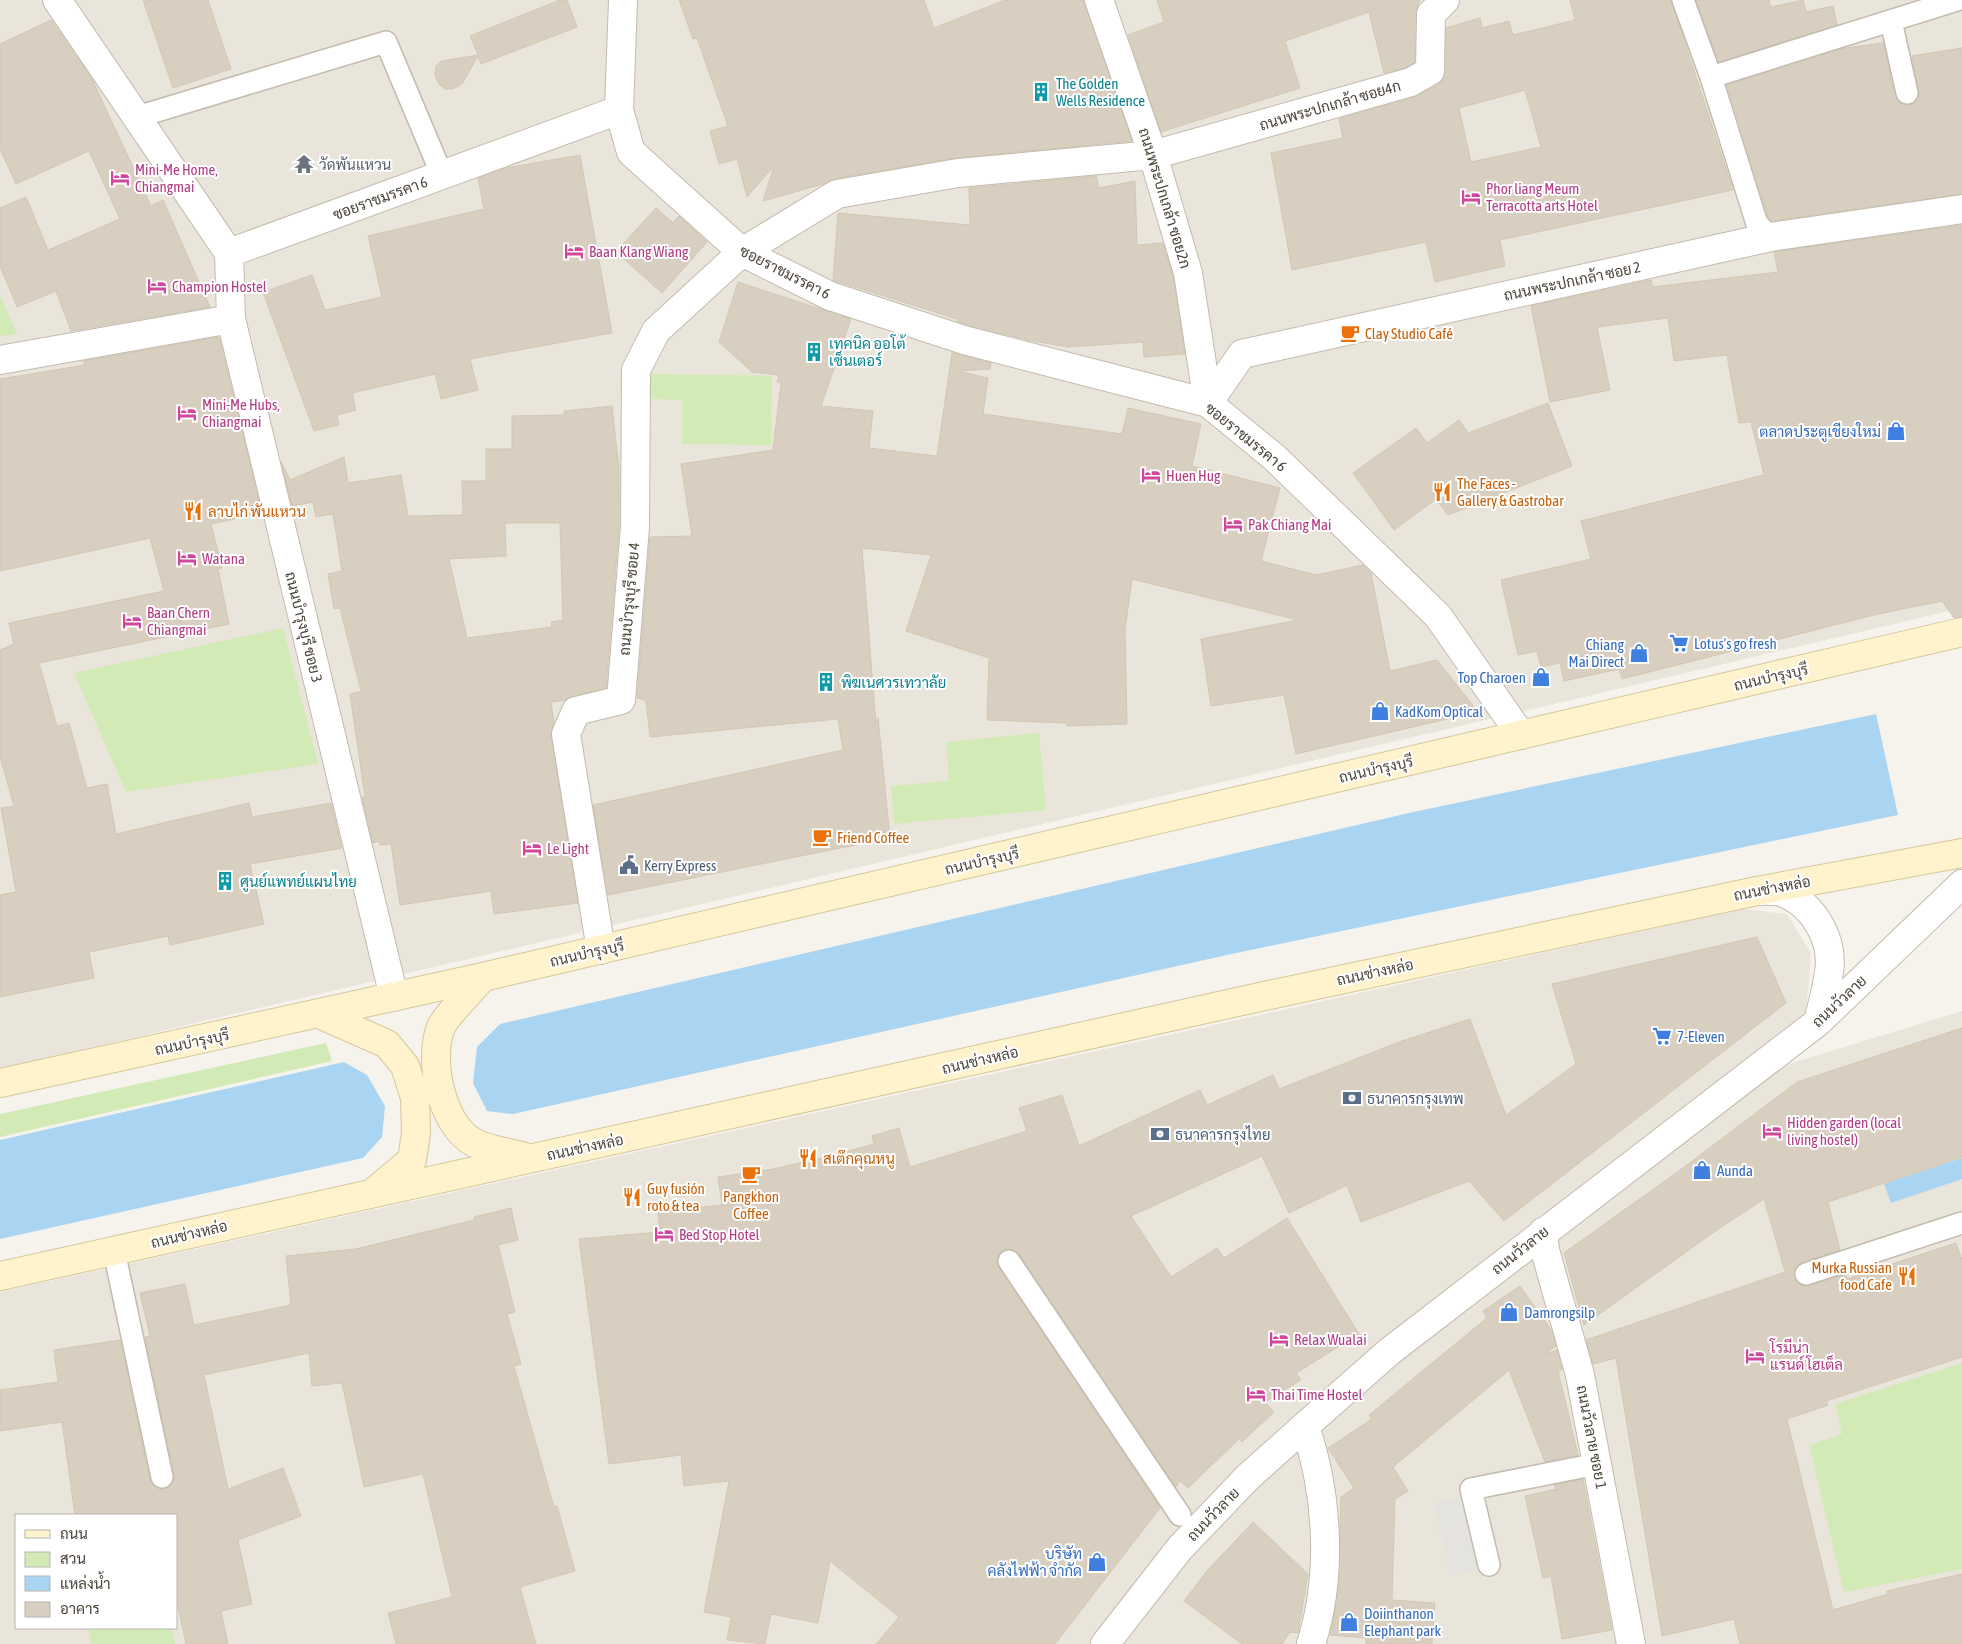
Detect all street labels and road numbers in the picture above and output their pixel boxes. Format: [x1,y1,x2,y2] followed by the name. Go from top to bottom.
[1257,76,1403,133] street label: ถนนพระปกเกล้า ซอย4ก
[1136,125,1195,270] street label: ถนนพระปกเกล้า ซอย2ก
[330,173,430,223] street label: ซอยราชมรรคา 6
[737,242,833,302] street label: ซอยราชมรรคา 6
[1502,257,1642,304] street label: ถนนพระปกเกล้า ซอย 2
[1202,399,1290,475] street label: ซอยราชมรรคา 6
[615,542,645,657] street label: ถนนบำรุงบุรี ซอย 4
[279,570,327,685] street label: ถนนบำรุงบุรี ซอย 3
[1732,659,1811,697] street label: ถนนบำรุงบุรี
[1337,751,1416,789] street label: ถนนบำรุงบุรี
[943,843,1022,881] street label: ถนนบำรุงบุรี
[1732,871,1812,904] street label: ถนนช่างหล่อ
[548,935,627,973] street label: ถนนบำรุงบุรี
[1335,955,1415,988] street label: ถนนช่างหล่อ
[1808,972,1870,1030] street label: ถนนวัวลาย
[153,1025,231,1061] street label: ถนนบำรุงบุรี
[940,1042,1020,1077] street label: ถนนช่างหล่อ
[545,1130,625,1163] street label: ถนนช่างหล่อ
[149,1216,229,1251] street label: ถนนช่างหล่อ
[1488,1222,1552,1278] street label: ถนนวัวลาย
[1574,1384,1610,1490] street label: ถนนวัวลาย ซอย 1
[1183,1484,1243,1544] street label: ถนนวัวลาย

